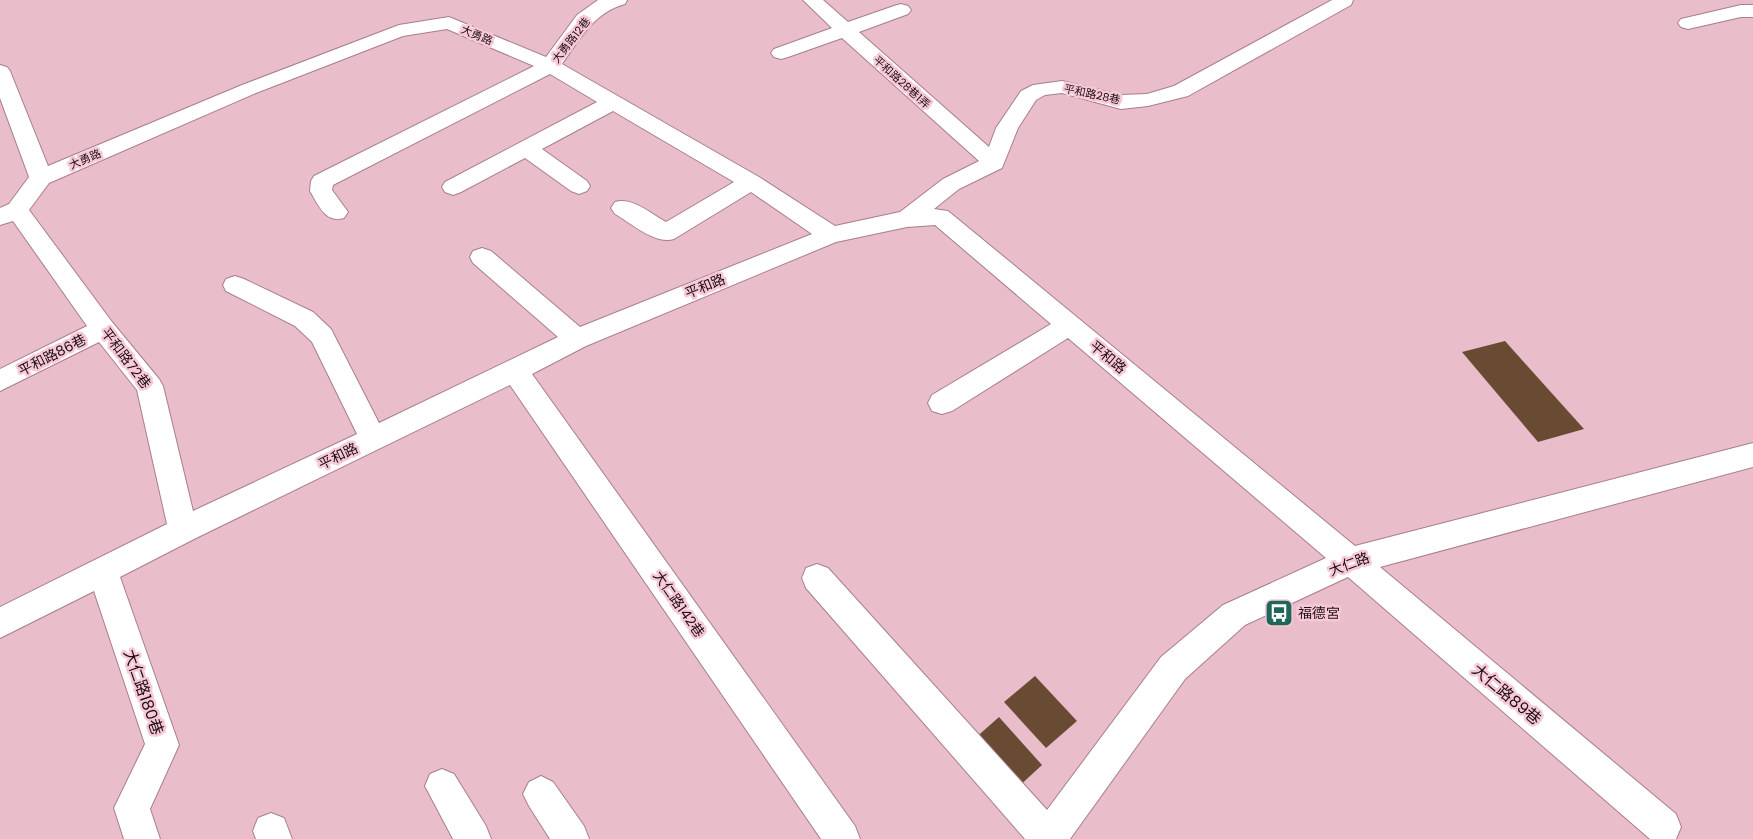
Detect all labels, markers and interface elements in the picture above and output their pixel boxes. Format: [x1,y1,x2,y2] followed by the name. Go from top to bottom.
[548,14,594,66] street label: 大勇路12巷
[459,21,495,49] street label: 大勇路
[870,52,934,112] street label: 平和路28巷1弄
[1062,80,1122,108] street label: 平和路28巷
[67,145,103,173] street label: 大勇路
[682,269,728,303] street label: 平和路
[96,323,156,393] street label: 平和路72巷
[15,329,89,381] street label: 平和路86巷
[1085,336,1131,378] street label: 平和路
[315,438,361,474] street label: 平和路
[1326,547,1372,581] street label: 大仁路
[649,567,709,641] street label: 大仁路142巷
[1264,598,1294,628] bus stop icon: 福德宮
[1298,603,1340,623] place label: 福德宮
[118,646,169,738] street label: 大仁路180巷
[1467,659,1546,730] street label: 大仁路89巷

